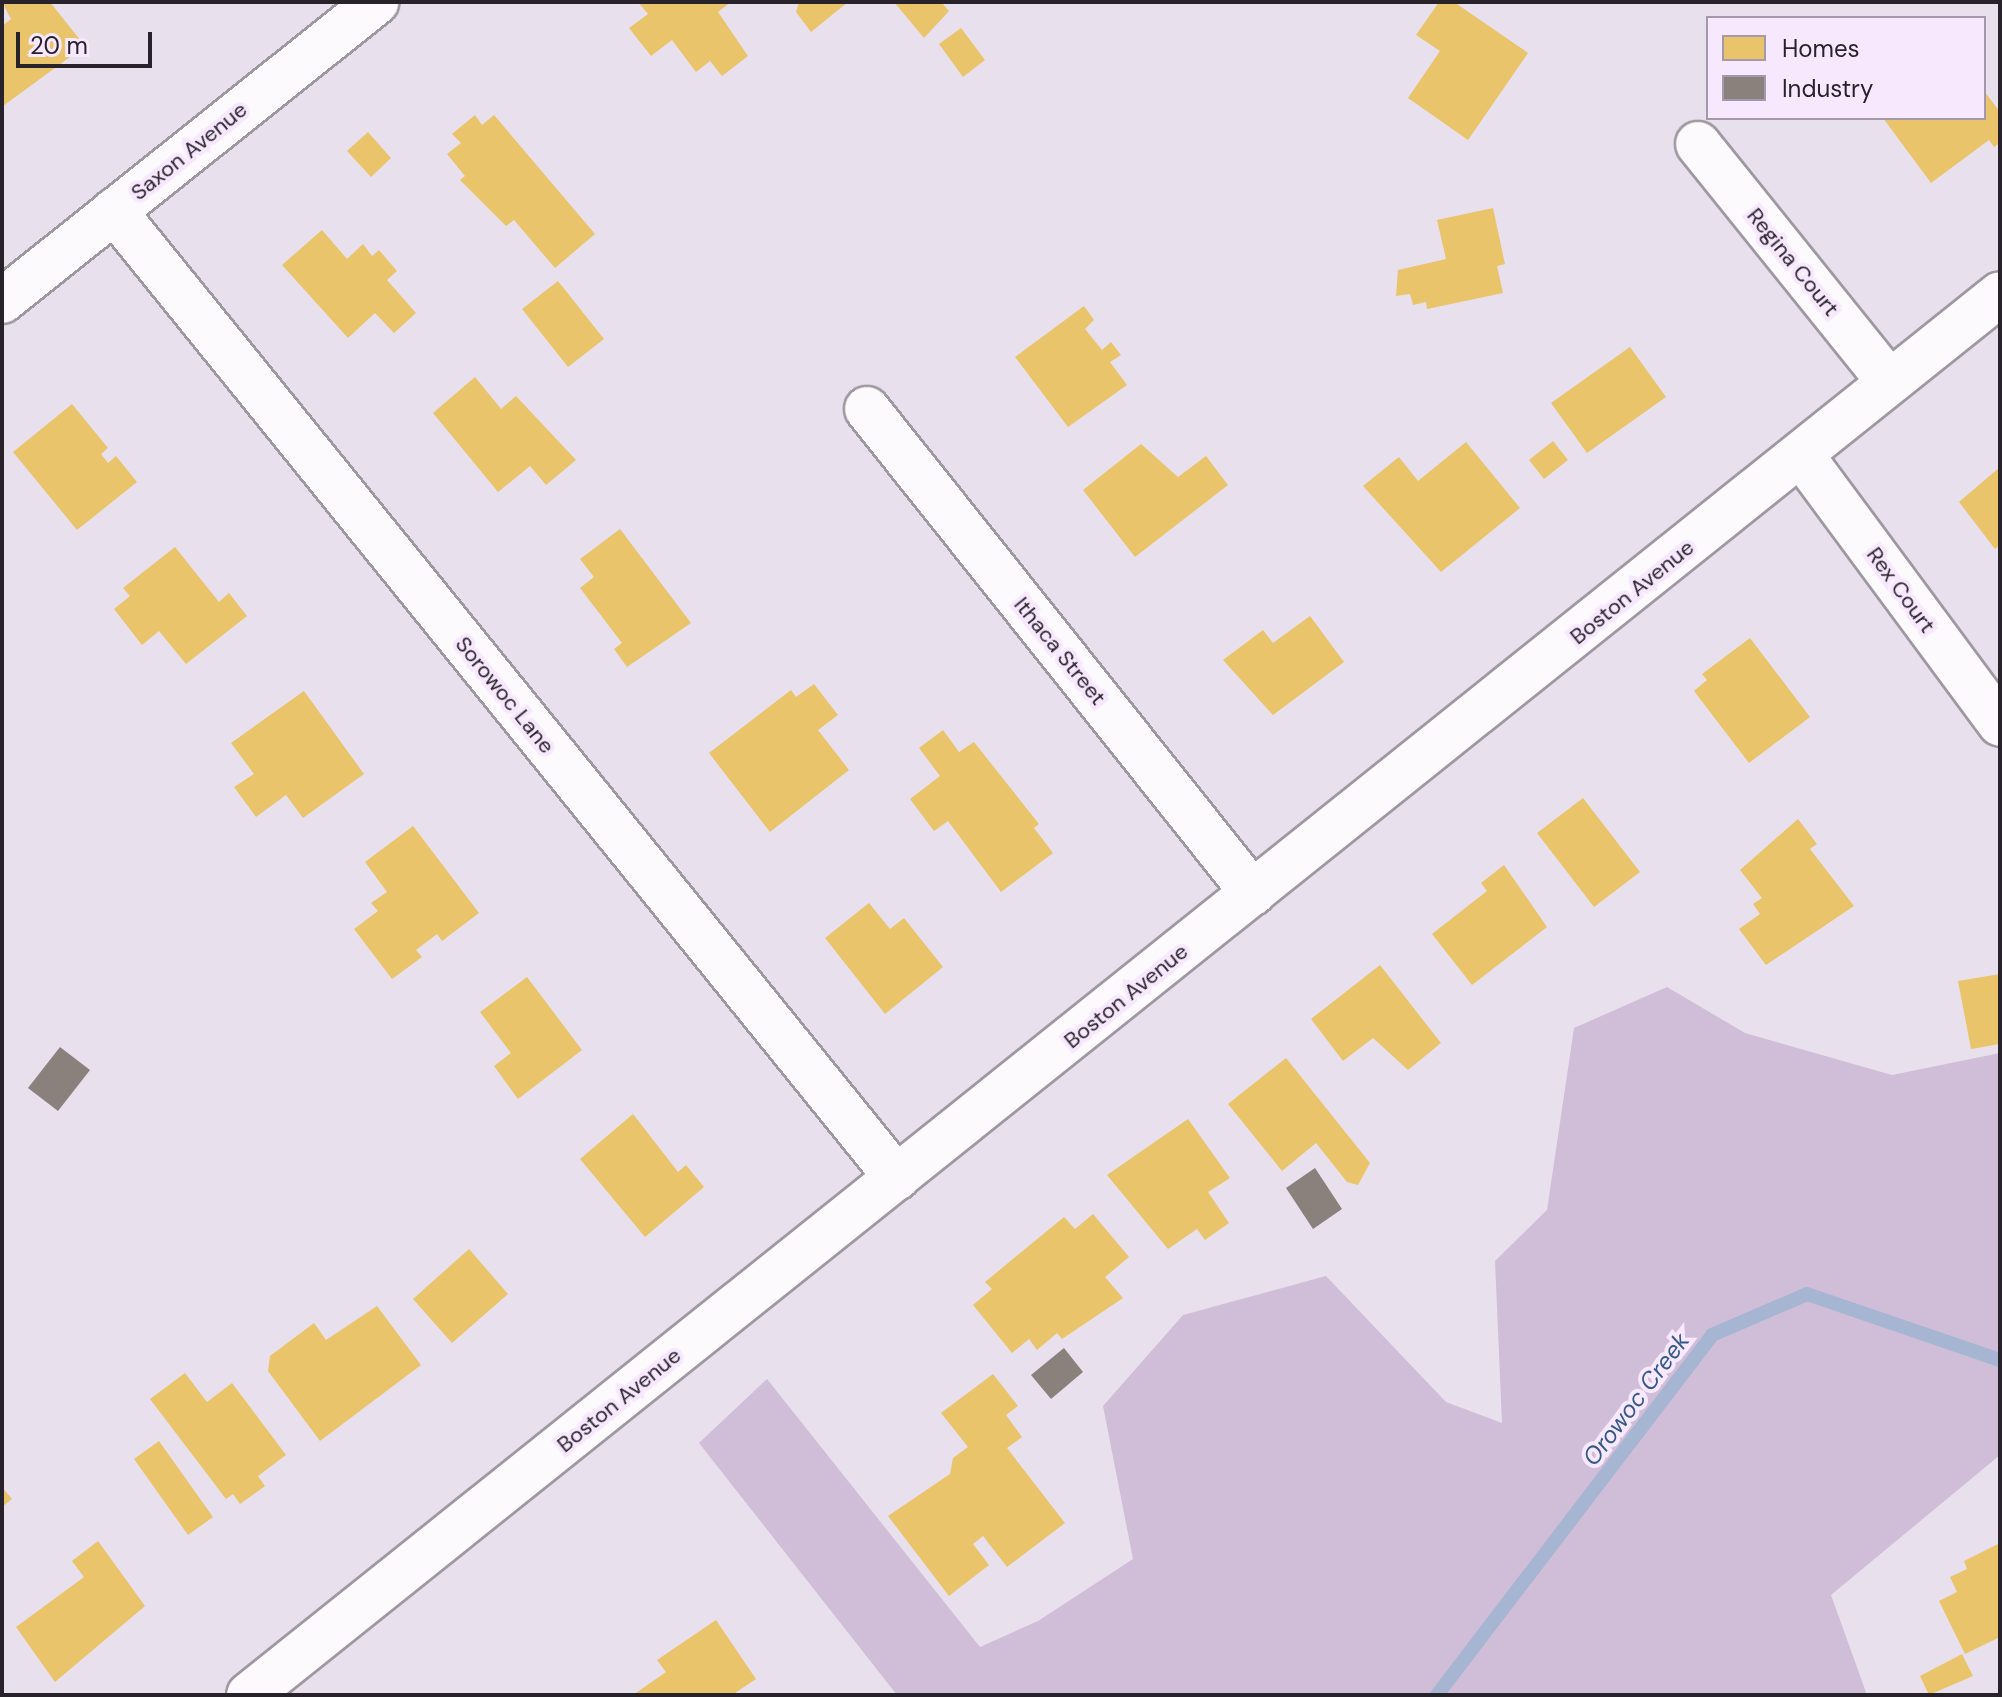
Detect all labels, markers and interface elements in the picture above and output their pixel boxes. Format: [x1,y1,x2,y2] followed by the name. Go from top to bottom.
[20,16,156,66] scale bar
[1706,16,1986,120] legend
[30,30,88,61] text: 20 m
[1782,33,1860,64] text: Homes
[1782,73,1873,104] text: Industry
[126,96,252,206] street label: Saxon Avenue
[1742,203,1844,321] street label: Regina Court
[1565,534,1699,650] street label: Boston Avenue
[1861,542,1941,638] street label: Rex Court
[1008,592,1112,710] street label: Ithaca Street
[450,631,560,759] street label: Sorowoc Lane
[1059,938,1193,1054] street label: Boston Avenue
[1577,1327,1695,1471] water label: Orowoc Creek
[552,1342,686,1458] street label: Boston Avenue

